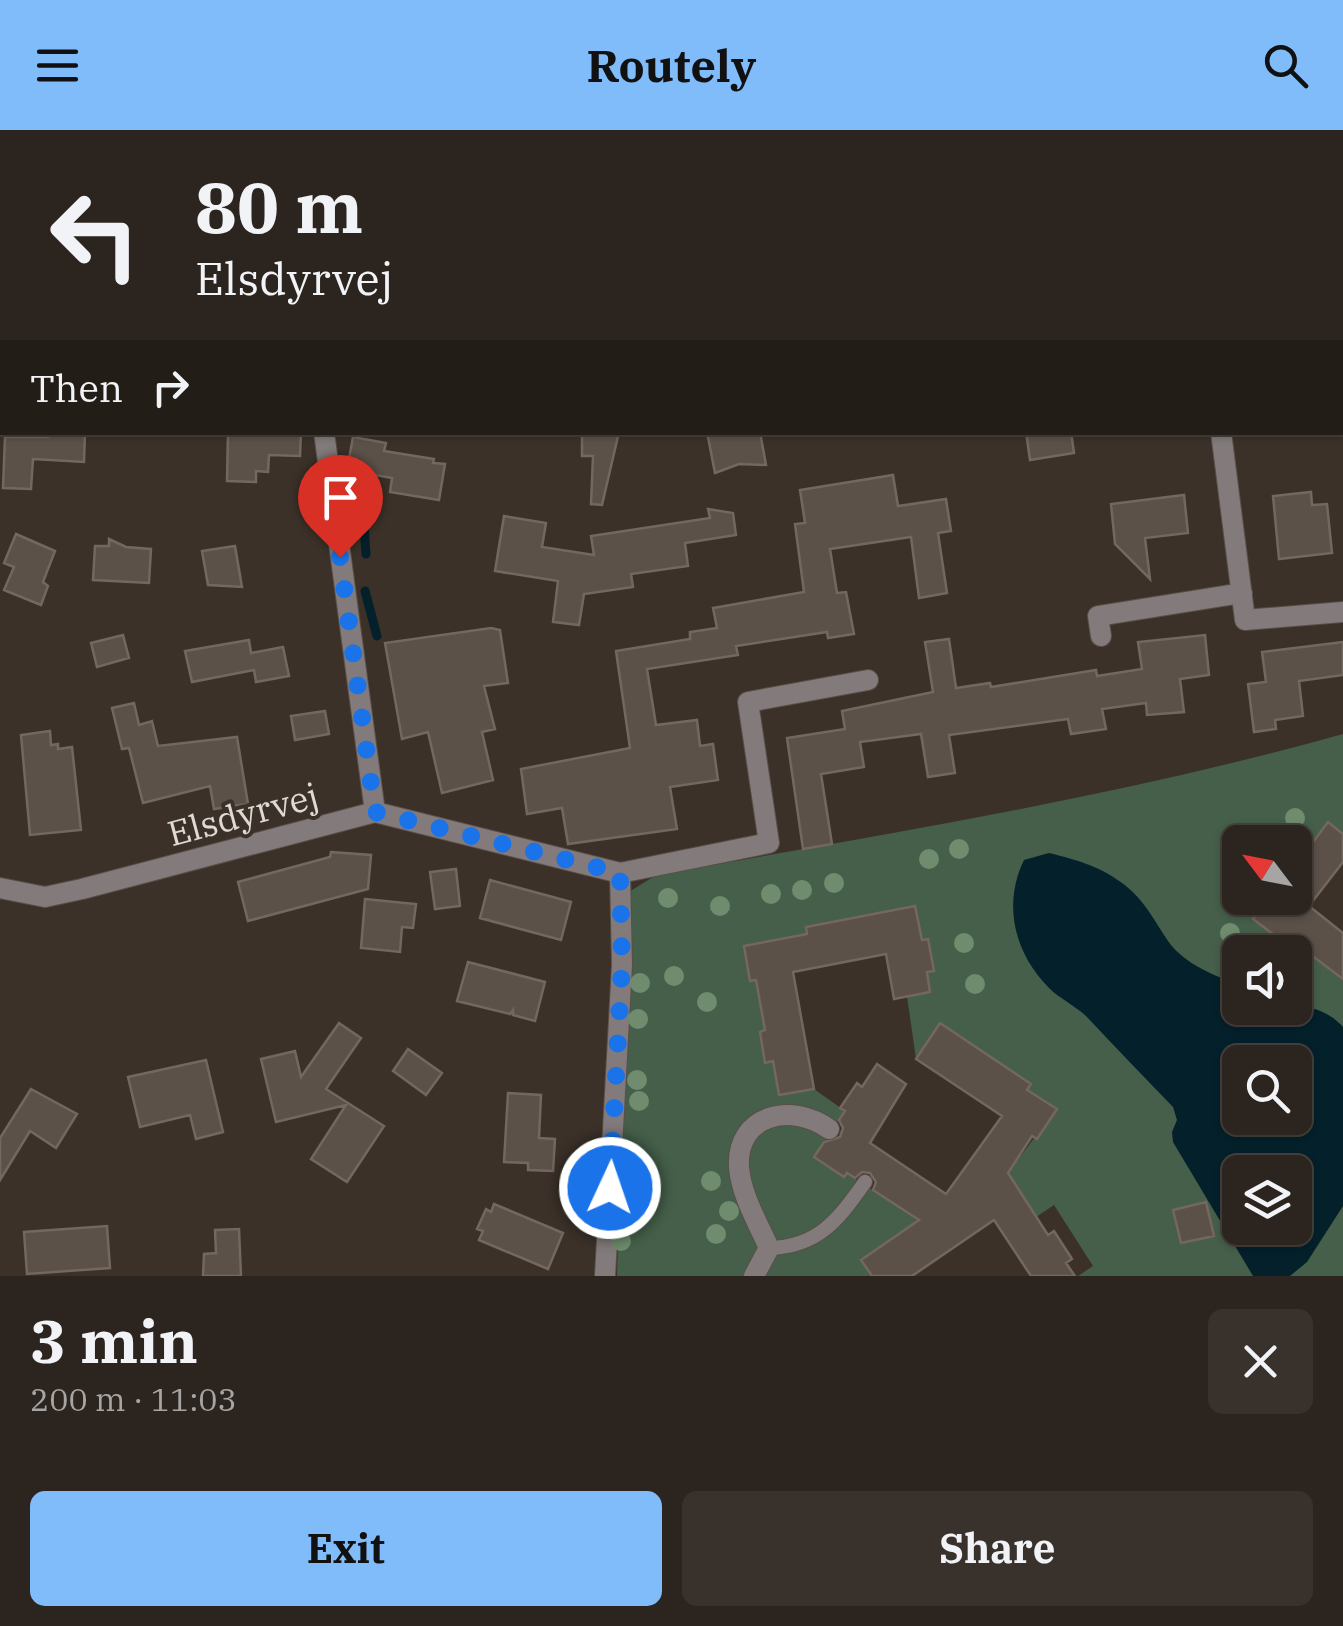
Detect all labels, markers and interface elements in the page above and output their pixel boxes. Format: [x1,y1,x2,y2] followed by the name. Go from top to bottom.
[587,36,756,94] text: Routely
[30,38,85,93] icon: menu
[1258,38,1313,93] icon: search
[195,161,363,252] text: 80 m
[30,170,160,300] icon: left
[195,249,393,307] text: Elsdyrvej
[143,360,198,415] icon: right
[30,363,123,412] text: Then
[298,455,383,558] pin
[313,470,368,525] icon: arrive
[163,772,323,856] street label: Elsdyrvej
[1222,825,1312,915] north arrow
[1222,825,1312,1245] map controls
[1222,935,1312,1025] button: sound
[1222,1045,1312,1135] button: search
[558,1136,662,1240] position arrow
[1222,1155,1312,1245] button: layers
[30,1301,198,1380] text: 3 min
[1208,1309,1313,1414] button: close
[30,1378,237,1420] text: 200 m · 11:03
[30,1491,662,1606] button: Exit
[682,1491,1313,1606] button: Share

